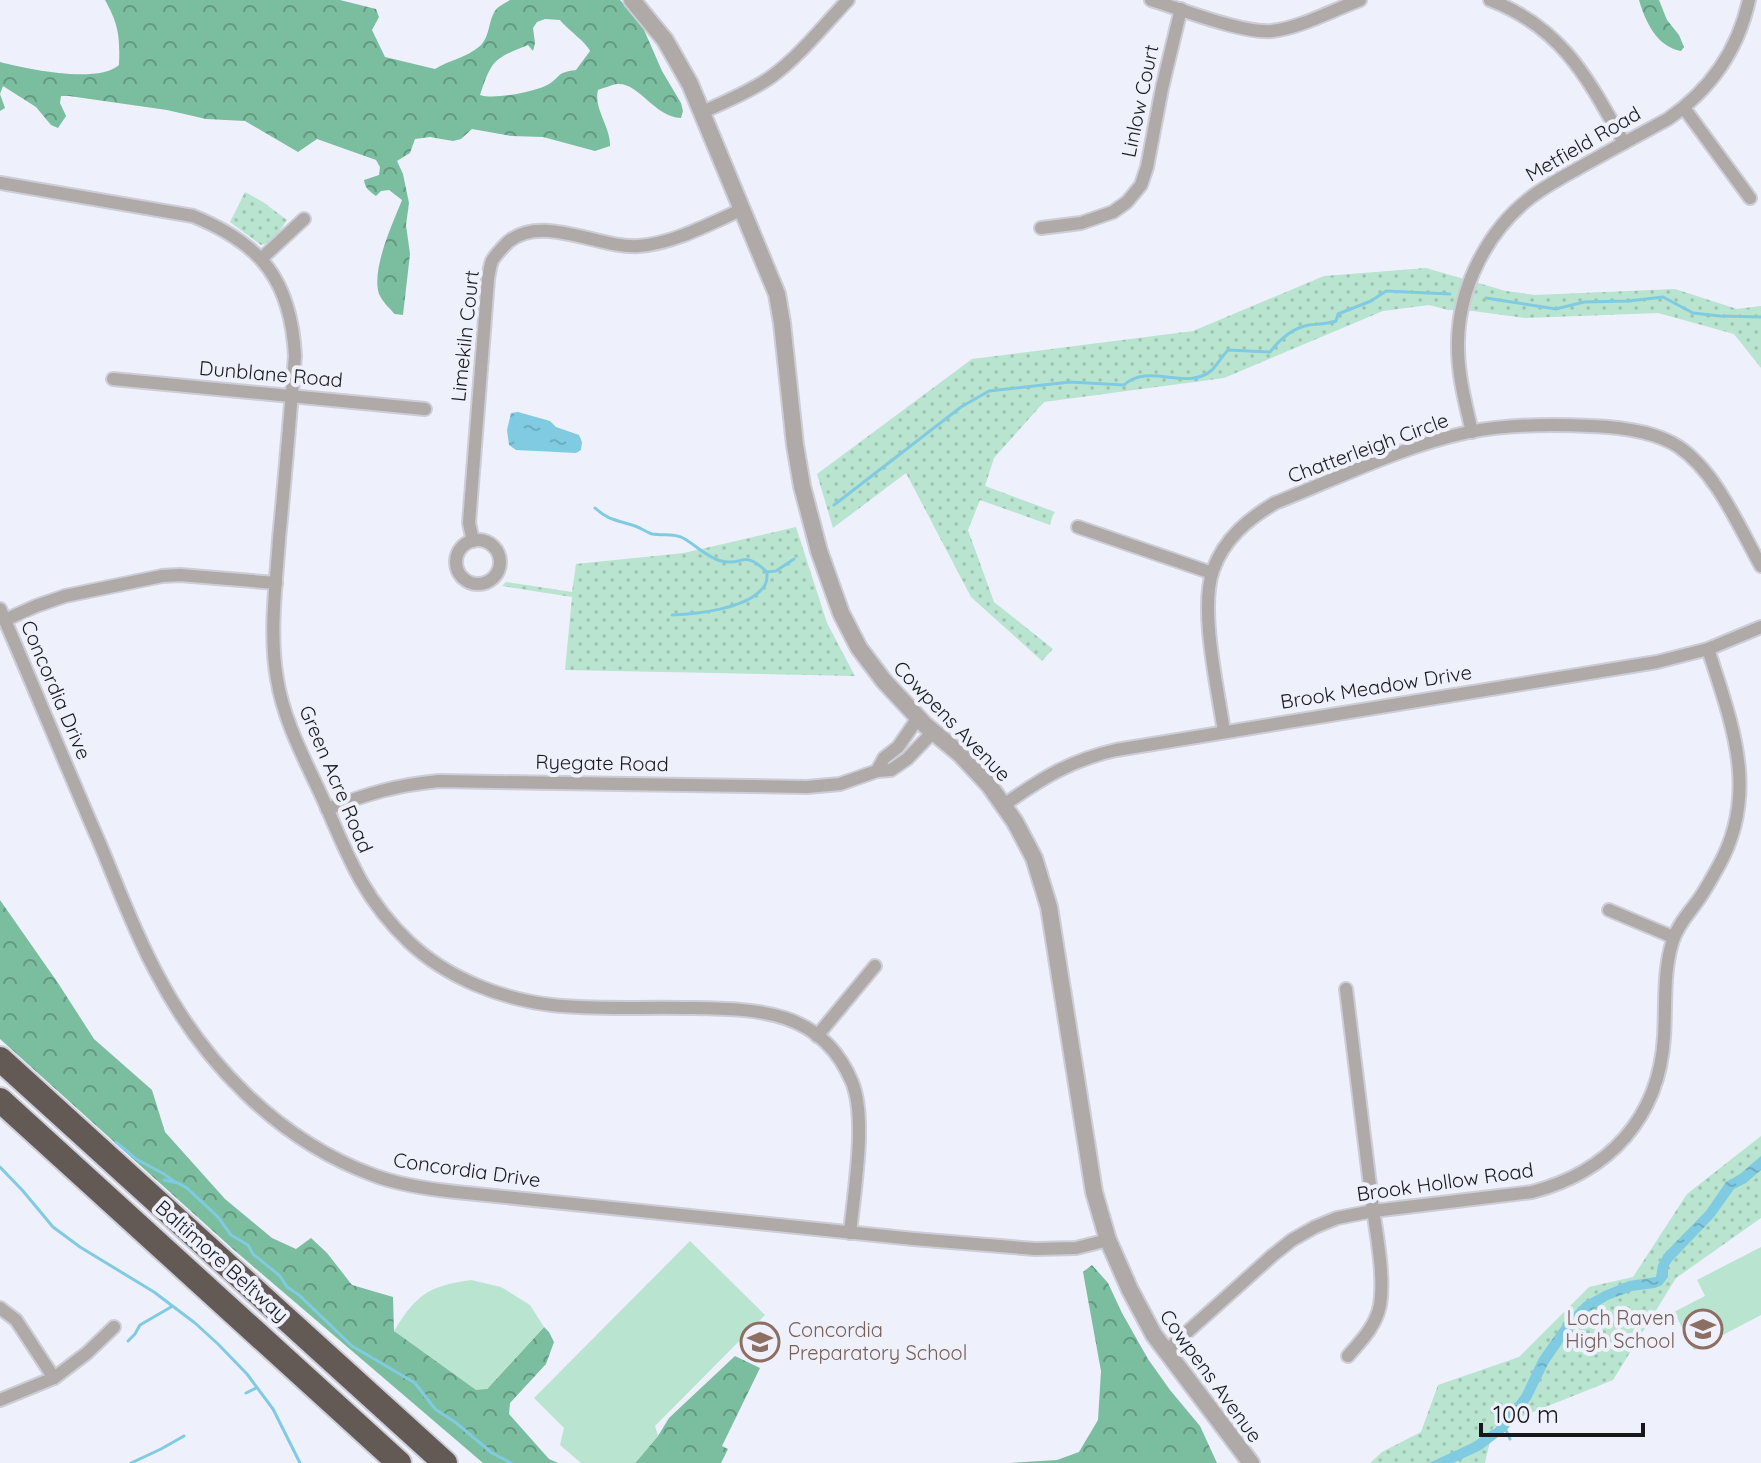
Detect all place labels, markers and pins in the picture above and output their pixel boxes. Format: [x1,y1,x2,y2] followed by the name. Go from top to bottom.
[1565,1305,1675,1353] place label: Loch Raven High School
[1682,1308,1724,1350] school or university icon: Loch Raven High School
[788,1317,967,1365] place label: Concordia Preparatory School
[739,1321,781,1363] school or university icon: Concordia Preparatory School

